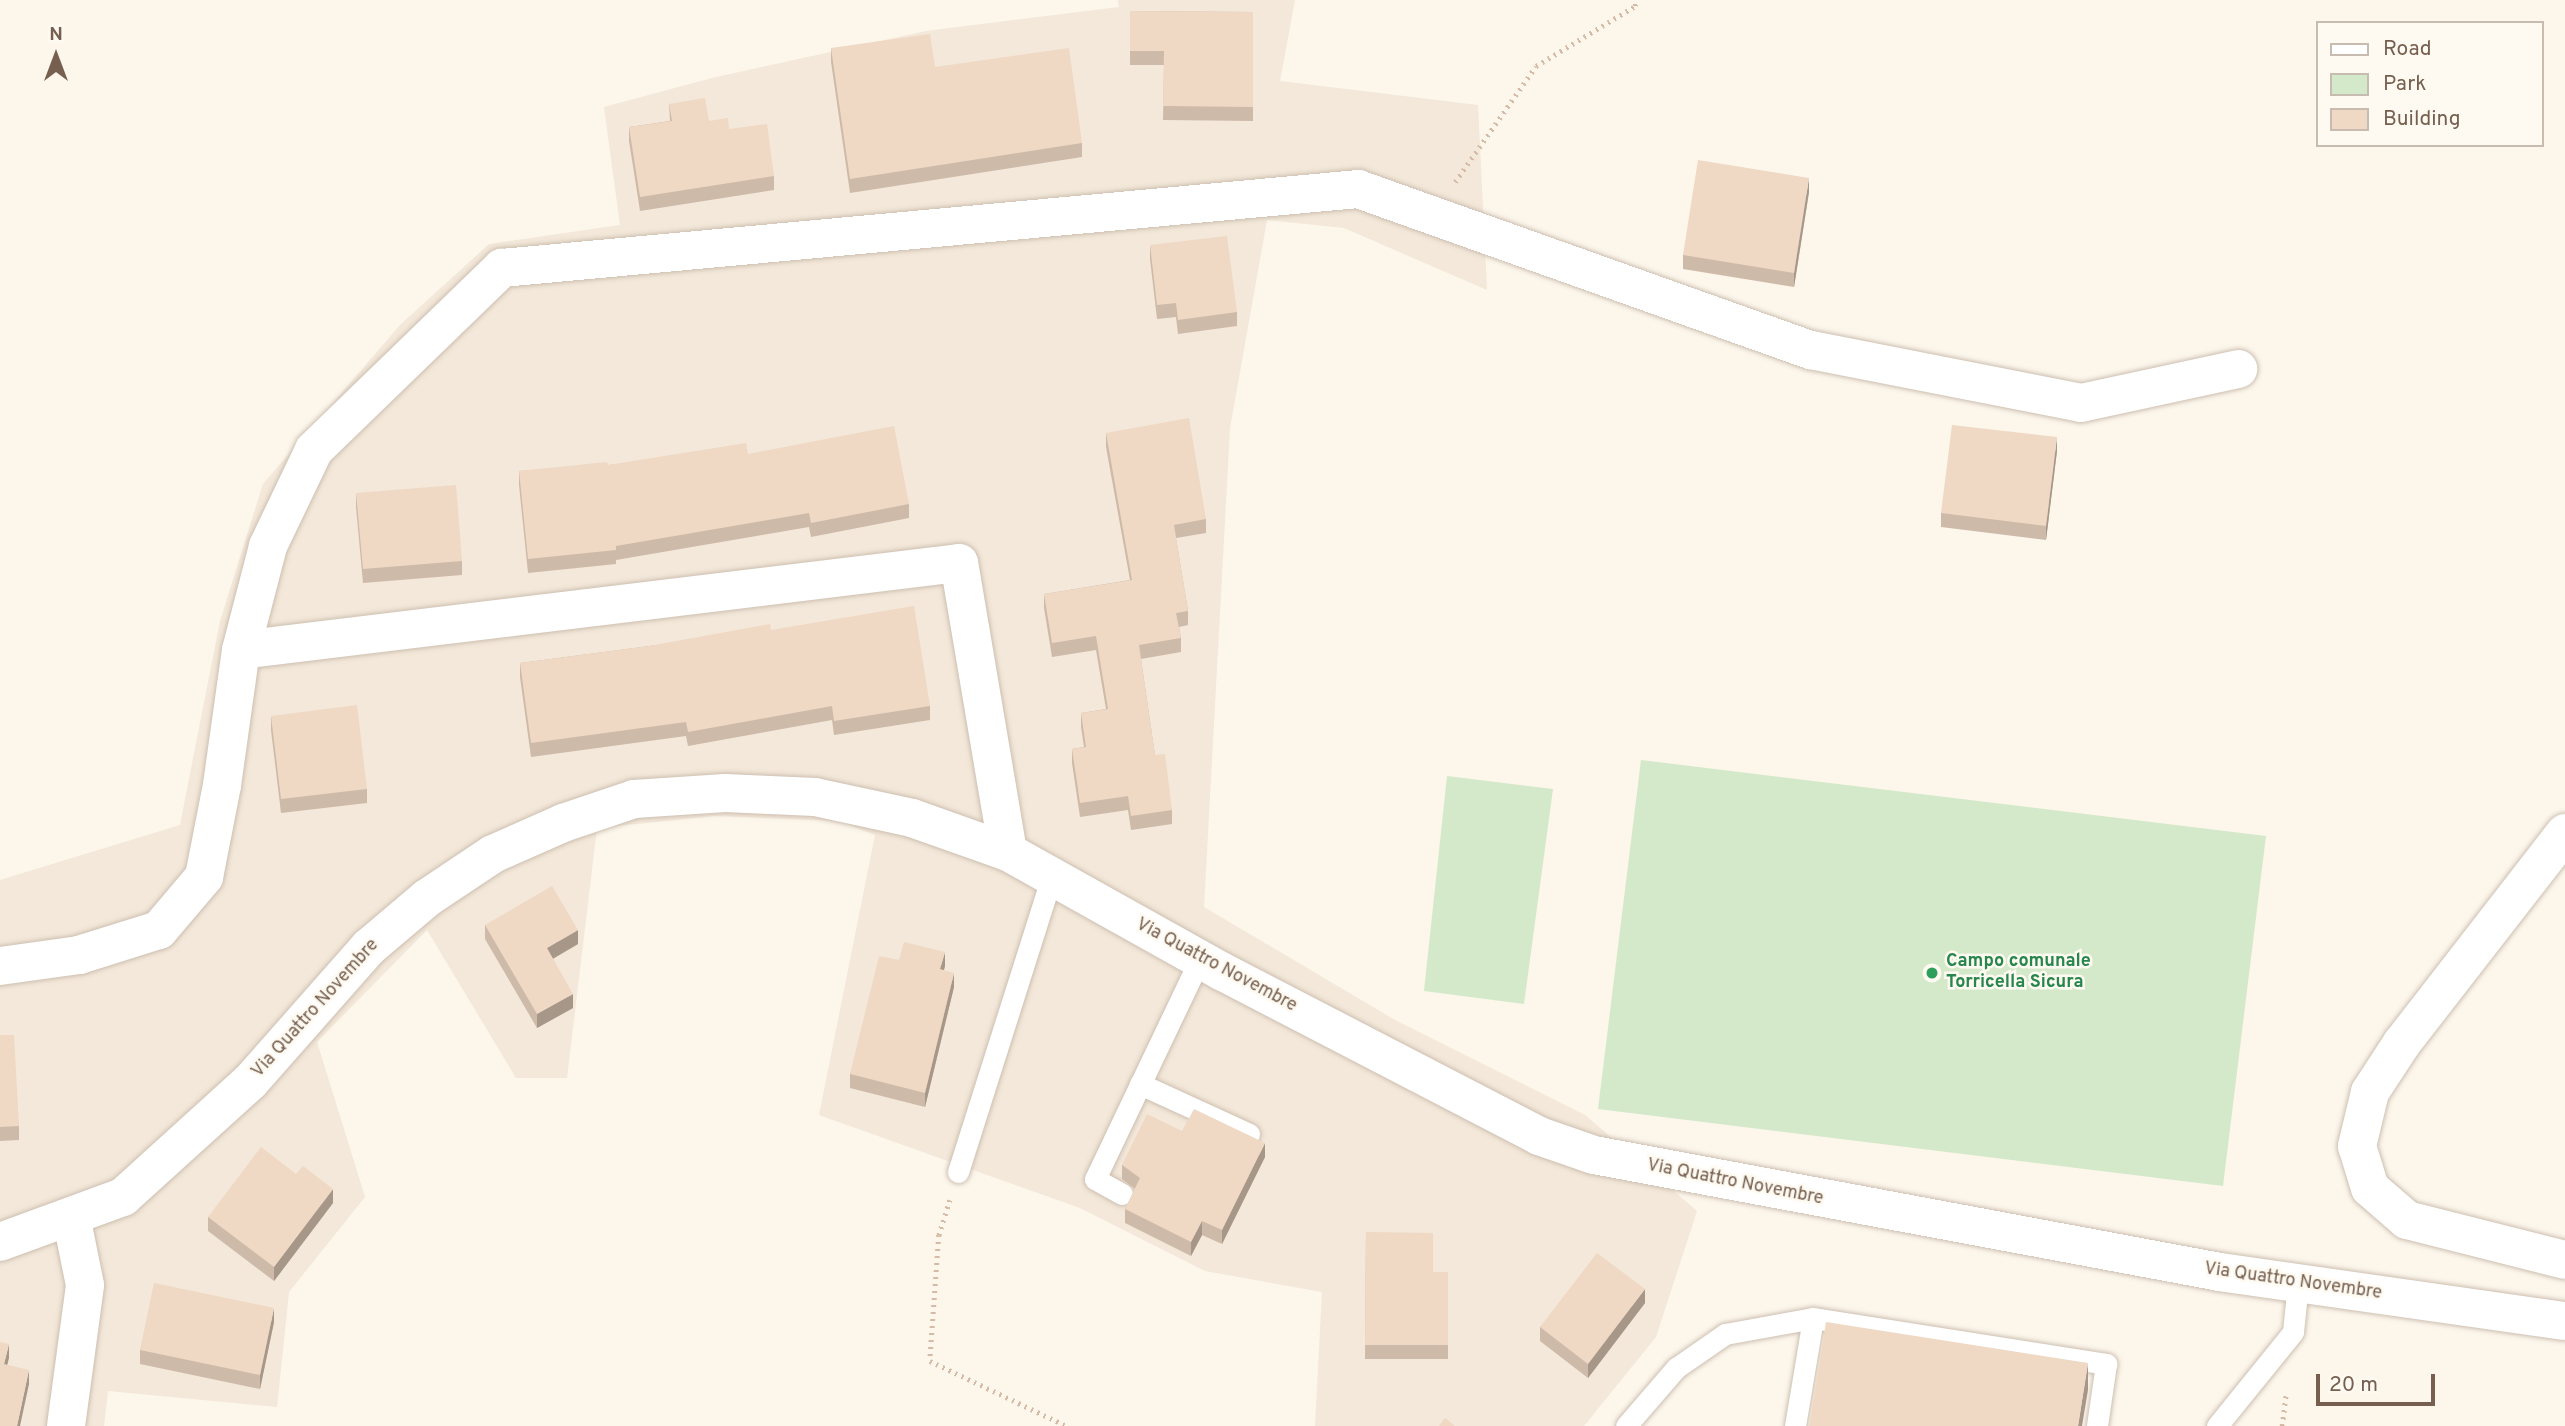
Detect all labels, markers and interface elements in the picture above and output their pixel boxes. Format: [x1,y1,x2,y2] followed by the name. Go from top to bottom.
[21,21,91,91] north arrow
[2316,21,2544,147] legend
[49,23,63,47] text: N
[2383,36,2432,63] text: Road
[2383,71,2426,98] text: Park
[2383,106,2461,133] text: Building
[1132,914,1300,1018] street label: Via Quattro Novembre
[248,935,384,1083] street label: Via Quattro Novembre
[1946,952,2091,995] place label: Campo comunale Torricella Sicura
[1924,965,1940,981] marker: Campo comunale Torricella Sicura
[1645,1155,1825,1211] street label: Via Quattro Novembre
[2203,1259,2383,1305] street label: Via Quattro Novembre
[2320,1360,2439,1404] scale bar
[2329,1372,2378,1399] text: 20 m

